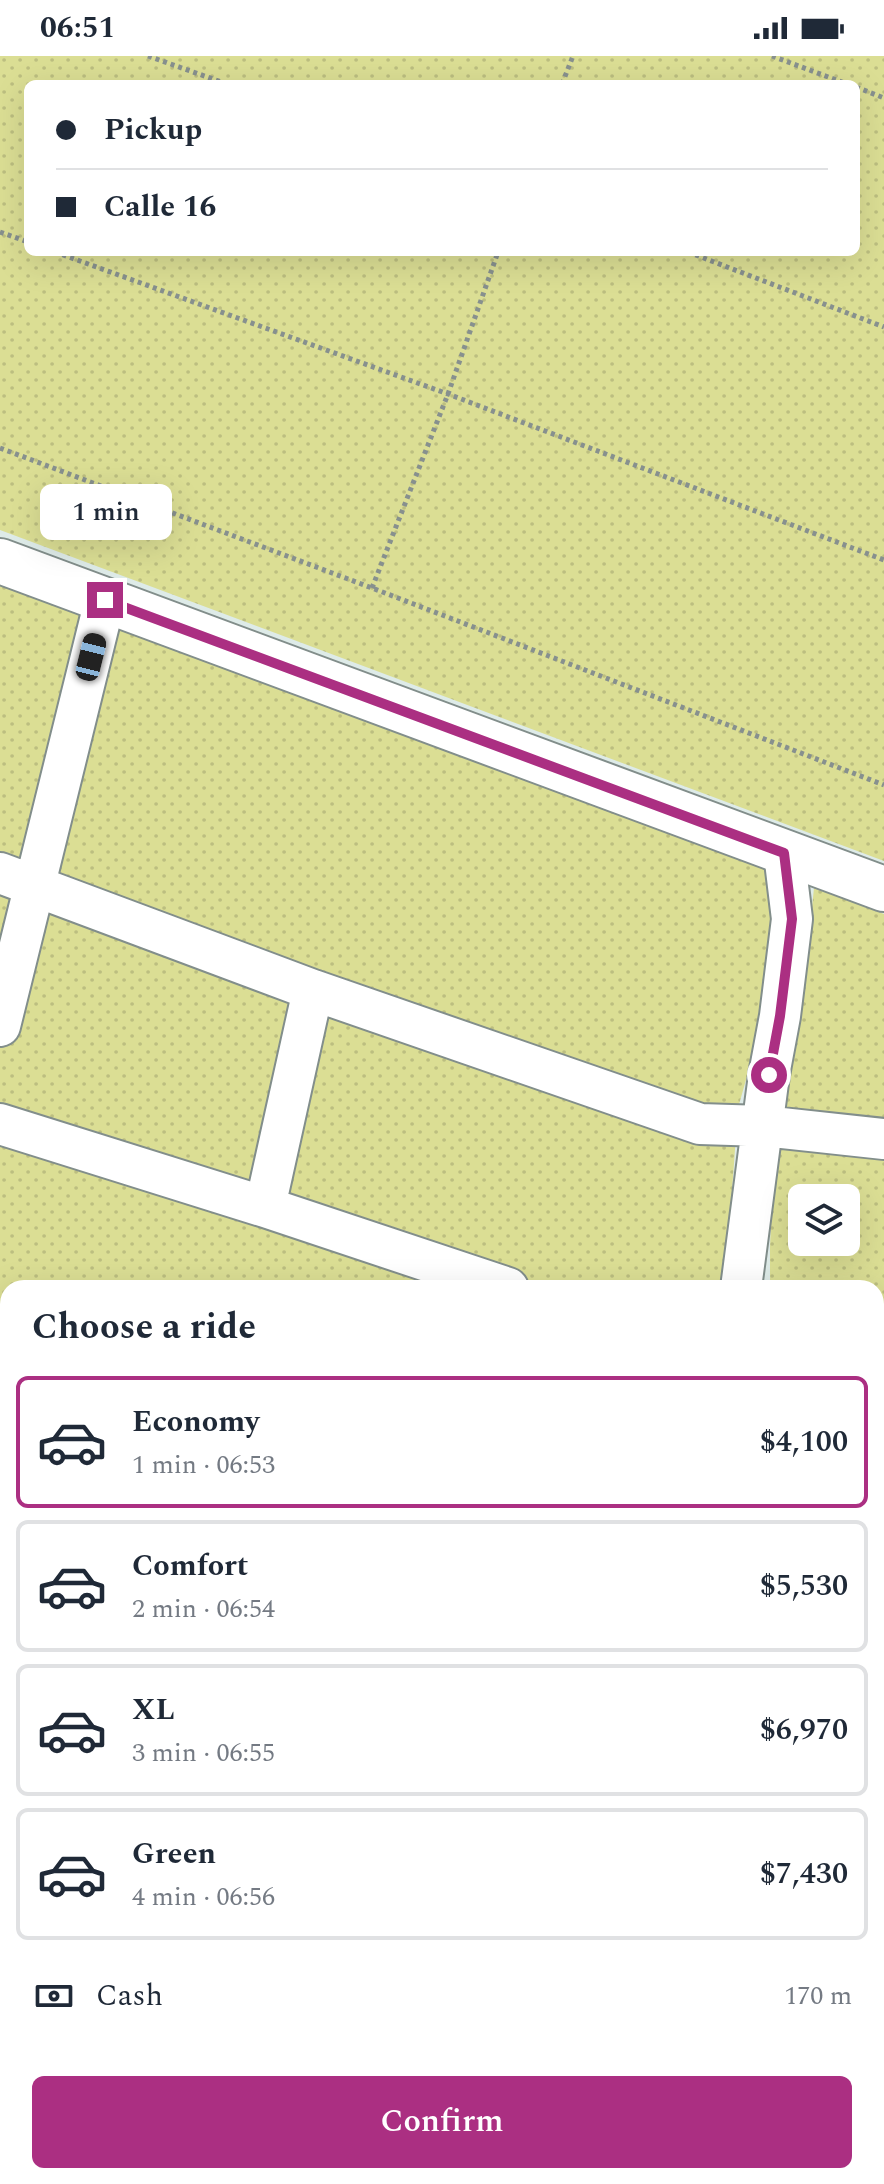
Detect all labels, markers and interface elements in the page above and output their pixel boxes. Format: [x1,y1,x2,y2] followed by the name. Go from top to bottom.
[40,5,115,51] text: 06:51
[104,107,202,153] text: Pickup
[104,184,216,230] text: Calle 16
[39,484,171,540] callout: 1 min
[72,492,140,532] text: 1 min
[87,582,123,618] route end
[74,631,108,683] car
[751,1057,787,1093] route start
[788,1184,860,1256] map controls
[788,1184,860,1256] button: layers
[32,1300,256,1355] text: Choose a ride
[132,1399,259,1445] text: Economy
[36,1406,108,1478] icon: car
[760,1419,848,1465] text: $4,100
[132,1445,275,1485] text: 1 min · 06:53
[132,1543,248,1589] text: Comfort
[36,1550,108,1622] icon: car
[760,1563,848,1609] text: $5,530
[132,1589,275,1629] text: 2 min · 06:54
[132,1687,175,1733] text: XL
[36,1694,108,1766] icon: car
[760,1707,848,1753] text: $6,970
[132,1733,275,1773] text: 3 min · 06:55
[132,1831,216,1877] text: Green
[36,1838,108,1910] icon: car
[760,1851,848,1897] text: $7,430
[132,1877,275,1917] text: 4 min · 06:56
[96,1973,163,2019] text: Cash
[32,1974,76,2018] icon: cash
[784,1976,852,2016] text: 170 m
[32,2076,852,2168] button: Confirm

